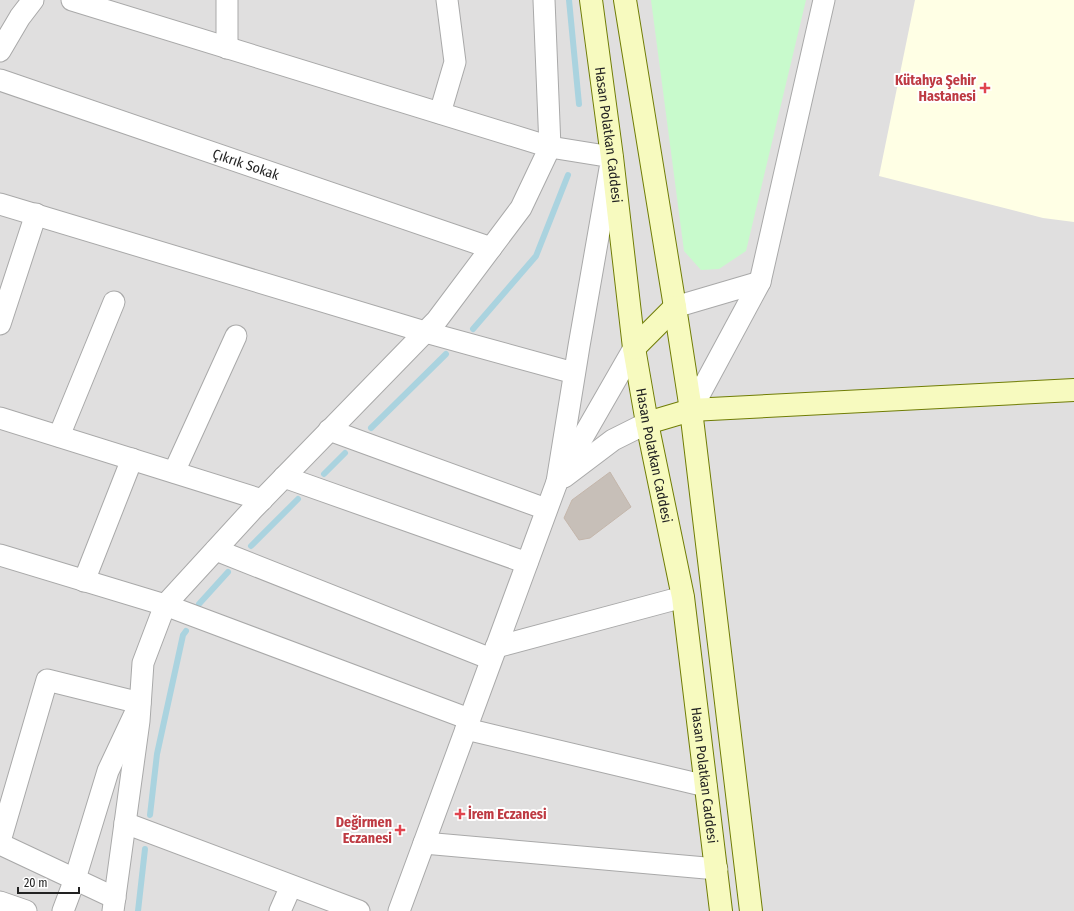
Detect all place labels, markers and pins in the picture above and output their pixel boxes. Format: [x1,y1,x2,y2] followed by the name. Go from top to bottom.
[895,72,977,105] place label: Kütahya Şehir Hastanesi
[979,82,991,94] marker: Kütahya Şehir Hastanesi
[468,805,547,823] place label: İrem Eczanesi
[455,809,465,819] marker: İrem Eczanesi
[336,814,392,847] place label: Değirmen Eczanesi
[395,825,405,835] marker: Değirmen Eczanesi

